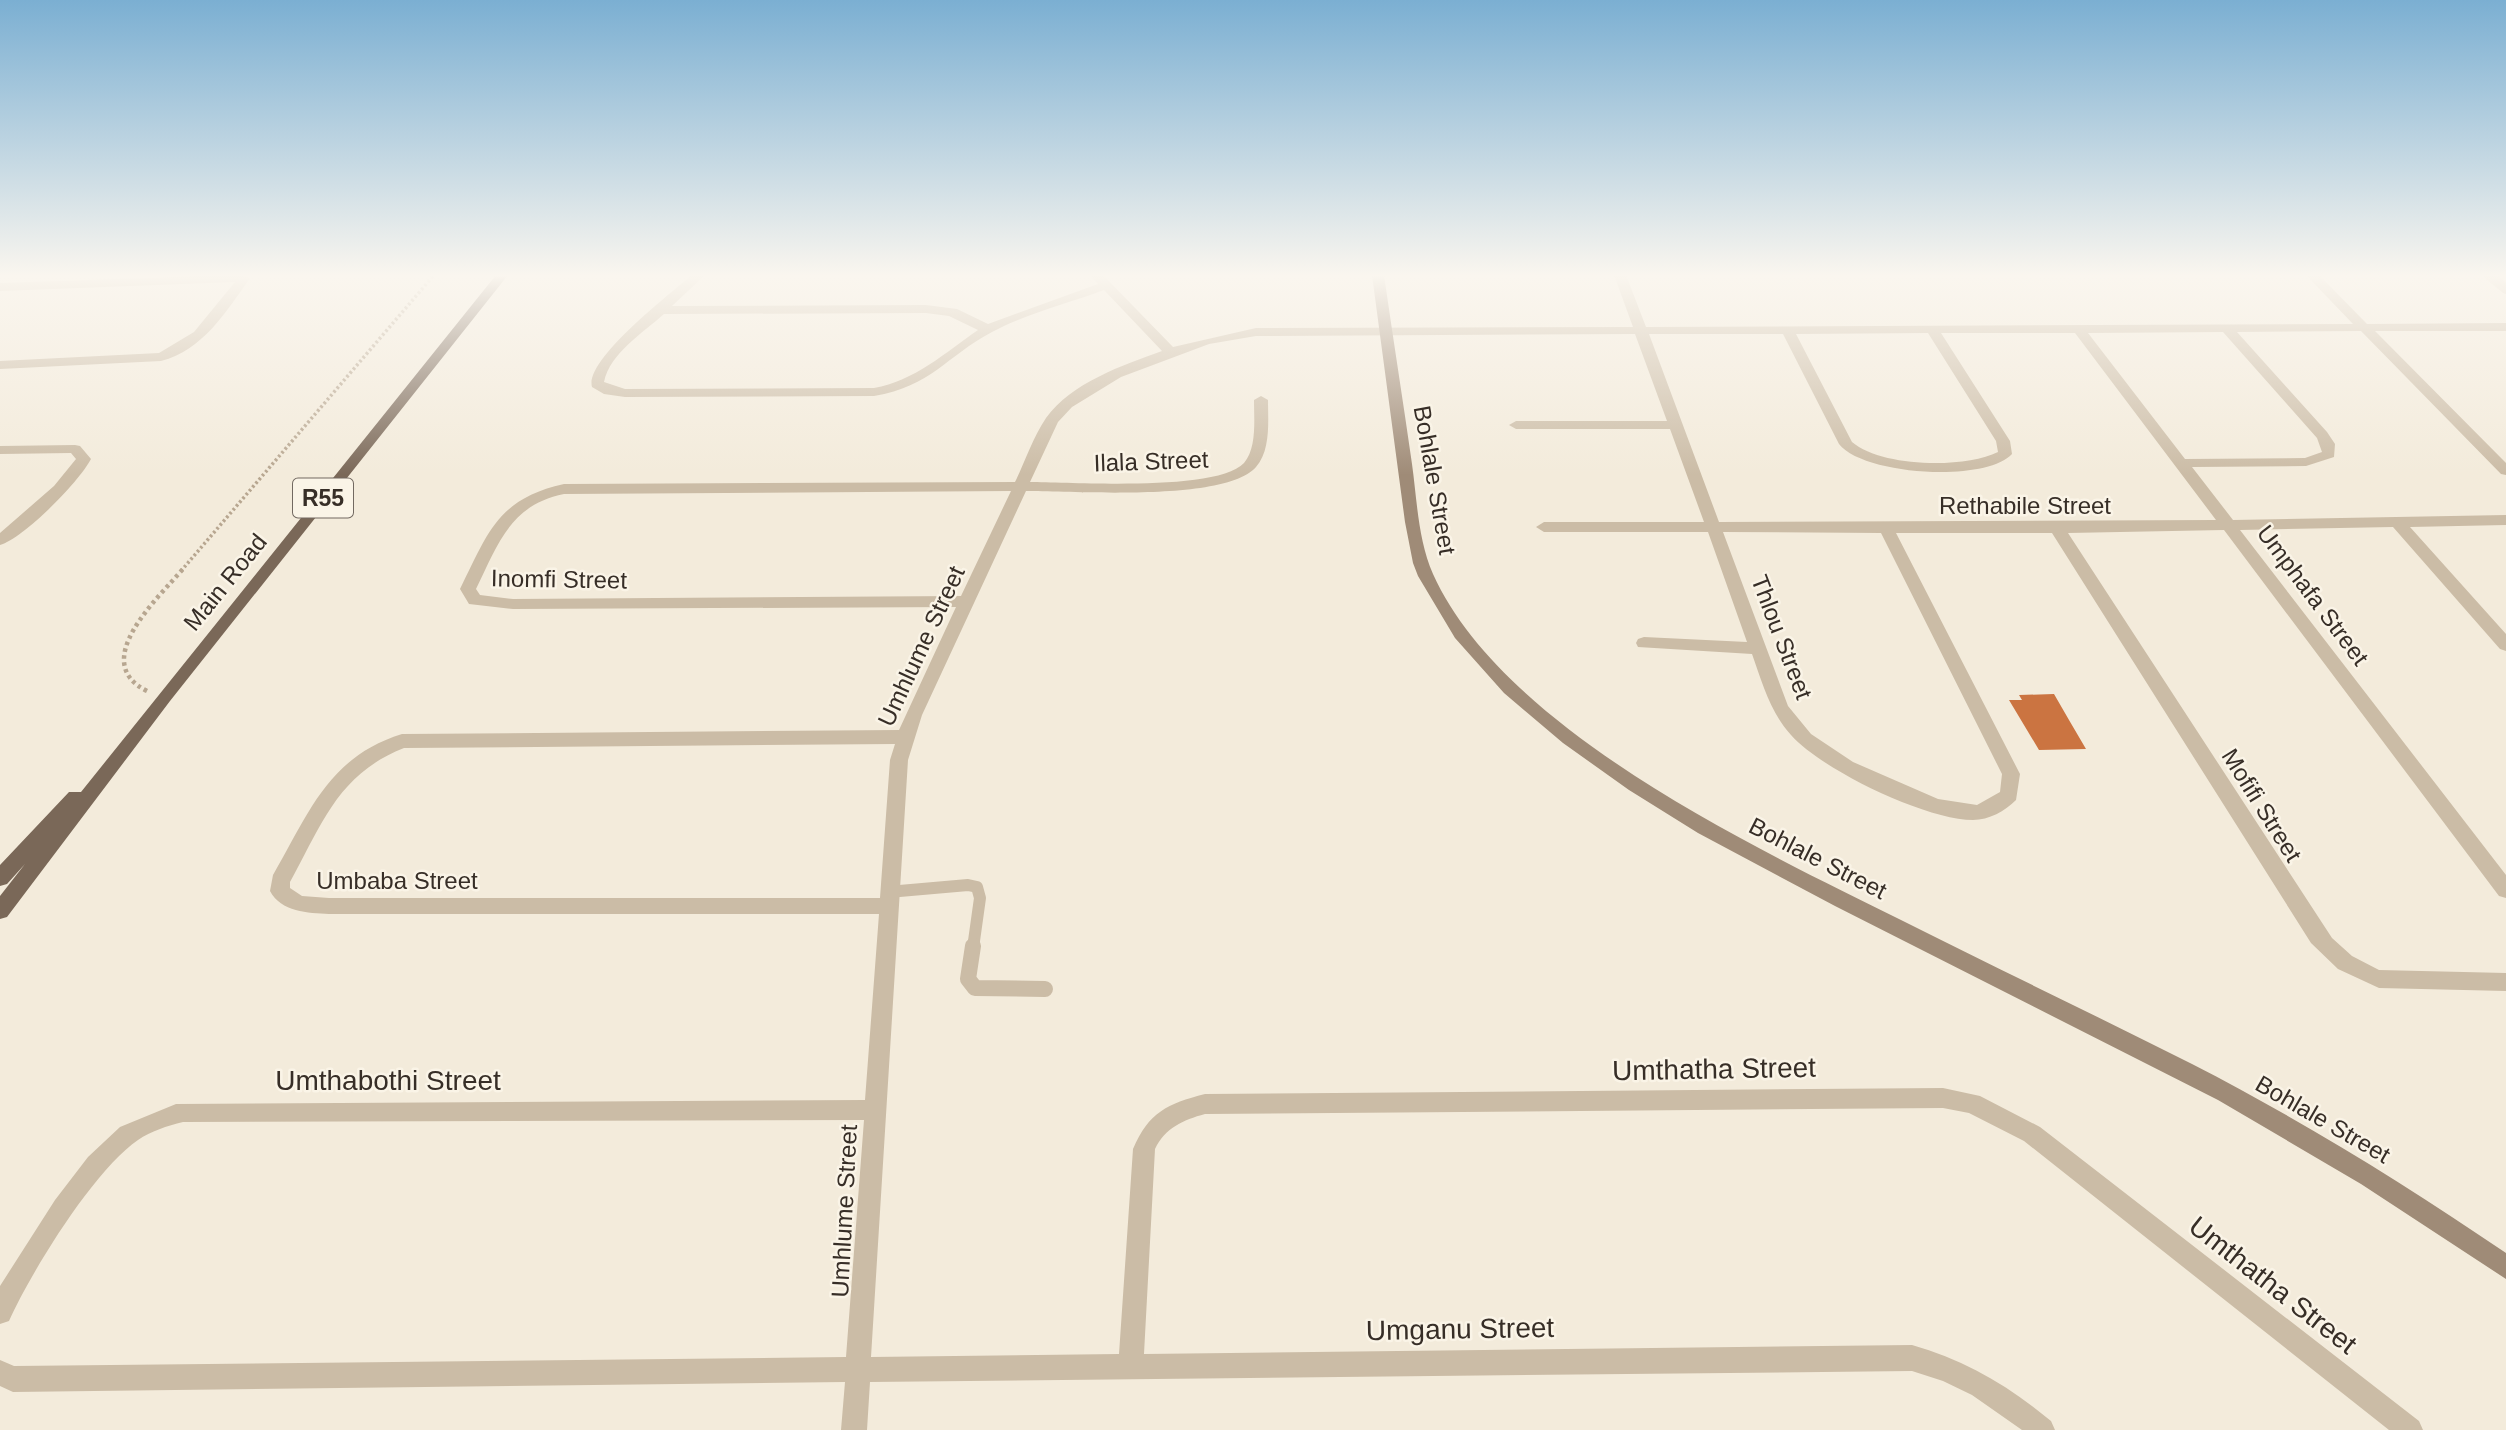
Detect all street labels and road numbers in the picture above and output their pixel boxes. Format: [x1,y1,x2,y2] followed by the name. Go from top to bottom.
[1409,403,1461,557] street label: Bohlale Street
[1093,445,1209,476] street label: Ilala Street
[293,478,353,518] road number: R55
[1939,492,2111,519] street label: Rethabile Street
[2252,520,2375,671] street label: Umphafa Street
[178,528,272,636] street label: Main Road
[872,561,970,730] street label: Umhlume Street
[491,564,628,594] street label: Inomfi Street
[1746,571,1818,703] street label: Thlou Street
[2217,744,2308,867] street label: Mofifi Street
[1745,812,1892,904] street label: Bohlale Street
[316,867,478,894] street label: Umbaba Street
[1612,1052,1816,1086] street label: Umthatha Street
[275,1065,501,1096] street label: Umthabothi Street
[2251,1070,2395,1169] street label: Bohlale Street
[826,1123,862,1298] street label: Umhlume Street
[2183,1210,2363,1360] street label: Umthatha Street
[1366,1312,1555,1346] street label: Umganu Street

